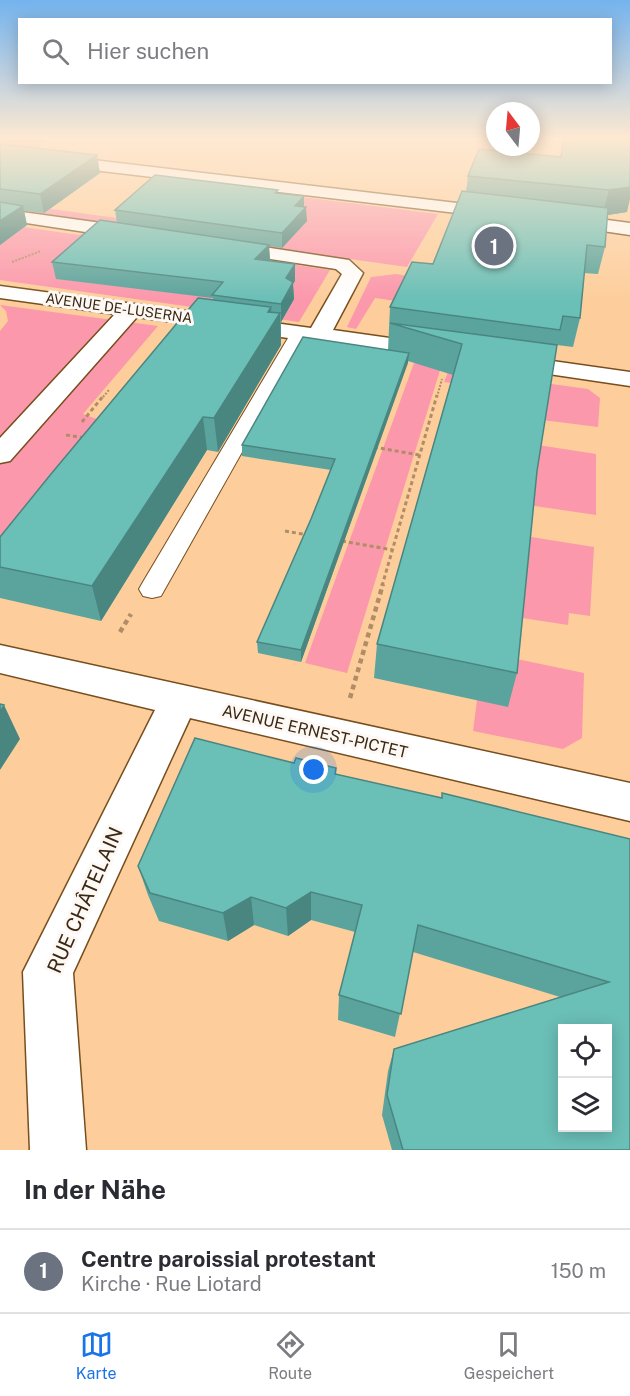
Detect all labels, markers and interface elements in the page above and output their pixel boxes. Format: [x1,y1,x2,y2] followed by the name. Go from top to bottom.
[18,18,612,84] search box
[39,35,72,68] icon: search
[87,38,209,64] text: Hier suchen
[486,102,540,156] north arrow
[474,224,514,268] pin: 1
[45,290,193,326] street label: AVENUE DE-LUSERNA
[220,701,410,762] street label: AVENUE ERNEST-PICTET
[299,755,328,784] your location
[42,823,128,977] street label: RUE CHÂTELAIN
[558,1024,612,1132] map controls
[558,1024,612,1078] button: locate
[558,1078,612,1132] button: layers
[24,1174,166,1205] text: In der Nähe
[81,1246,376,1272] text: Centre paroissial protestant
[39,1259,48,1283] text: 1
[551,1259,606,1283] text: 150 m
[81,1272,262,1296] text: Kirche · Rue Liotard
[76,1328,117,1383] tab: Karte
[268,1328,312,1383] tab: Route
[464,1328,554,1383] tab: Gespeichert

